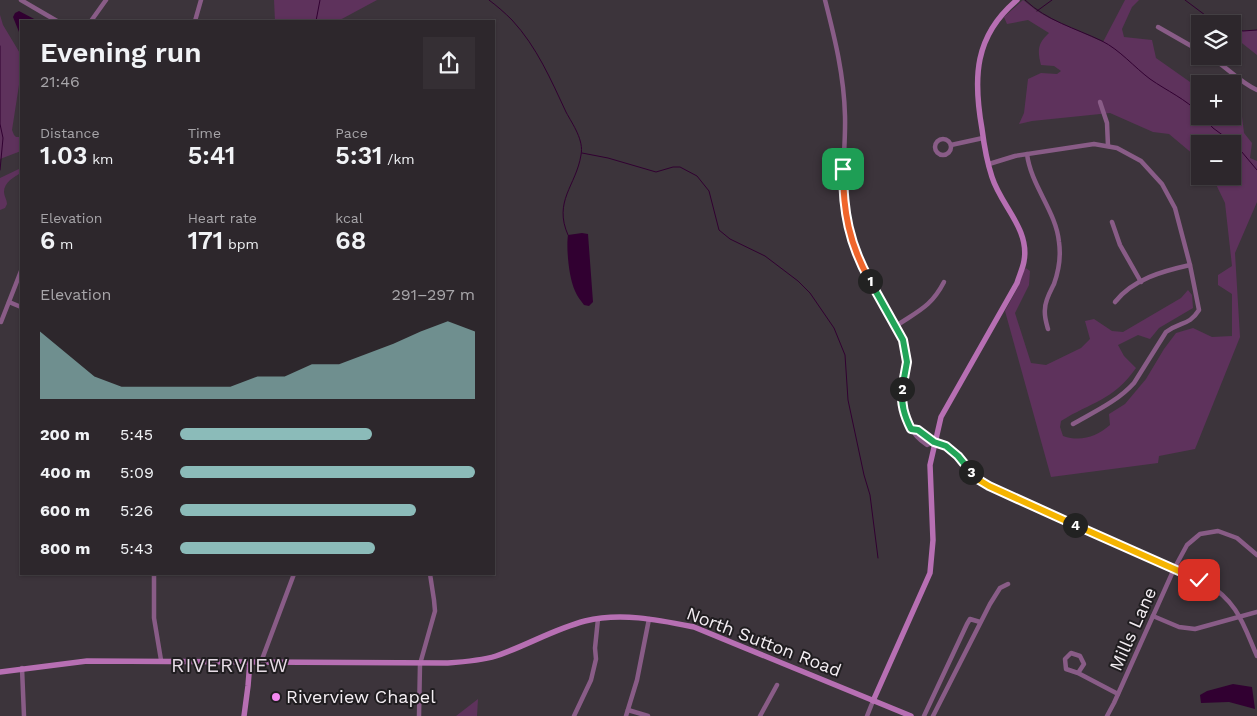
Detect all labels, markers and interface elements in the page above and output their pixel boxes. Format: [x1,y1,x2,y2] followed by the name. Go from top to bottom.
[1191,15,1241,185] map controls
[1191,15,1241,65] button: layers
[40,36,201,69] text: Evening run
[423,37,475,89] button: share
[40,72,80,91] text: 21:46
[1191,75,1241,125] button: +
[40,125,100,141] text: Distance
[188,125,221,141] text: Time
[335,125,368,141] text: Pace
[1191,135,1241,185] button: −
[40,141,87,170] text: 1.03
[188,141,235,170] text: 5:41
[335,141,383,170] text: 5:31
[822,148,864,190] pin
[87,151,113,167] text: km
[383,151,415,167] text: /km
[829,155,857,183] icon: arrive
[40,210,103,226] text: Elevation
[188,210,257,226] text: Heart rate
[335,210,363,226] text: kcal
[40,226,55,255] text: 6
[188,226,223,255] text: 171
[335,226,366,255] text: 68
[55,236,73,252] text: m
[223,236,259,252] text: bpm
[858,268,882,294] pin: 1
[867,273,874,289] text: 1
[40,285,111,304] text: Elevation
[391,285,475,304] text: 291–297 m
[890,376,914,402] pin: 2
[898,381,907,397] text: 2
[40,425,90,444] text: 200 m
[120,425,153,444] text: 5:45
[958,460,984,484] pin: 3
[40,463,91,482] text: 400 m
[120,463,154,482] text: 5:09
[967,464,976,480] text: 3
[40,501,90,520] text: 600 m
[120,501,153,520] text: 5:26
[1062,512,1088,538] pin: 4
[1071,517,1080,533] text: 4
[40,539,90,558] text: 800 m
[120,539,153,558] text: 5:43
[1178,559,1220,601] pin
[1185,566,1213,594] icon: check
[1105,584,1160,674] street label: Mills Lane
[684,602,844,681] street label: North Sutton Road
[171,653,289,677] district label: RIVERVIEW
[286,686,436,707] place label: Riverview Chapel
[270,691,282,703] marker: Riverview Chapel

